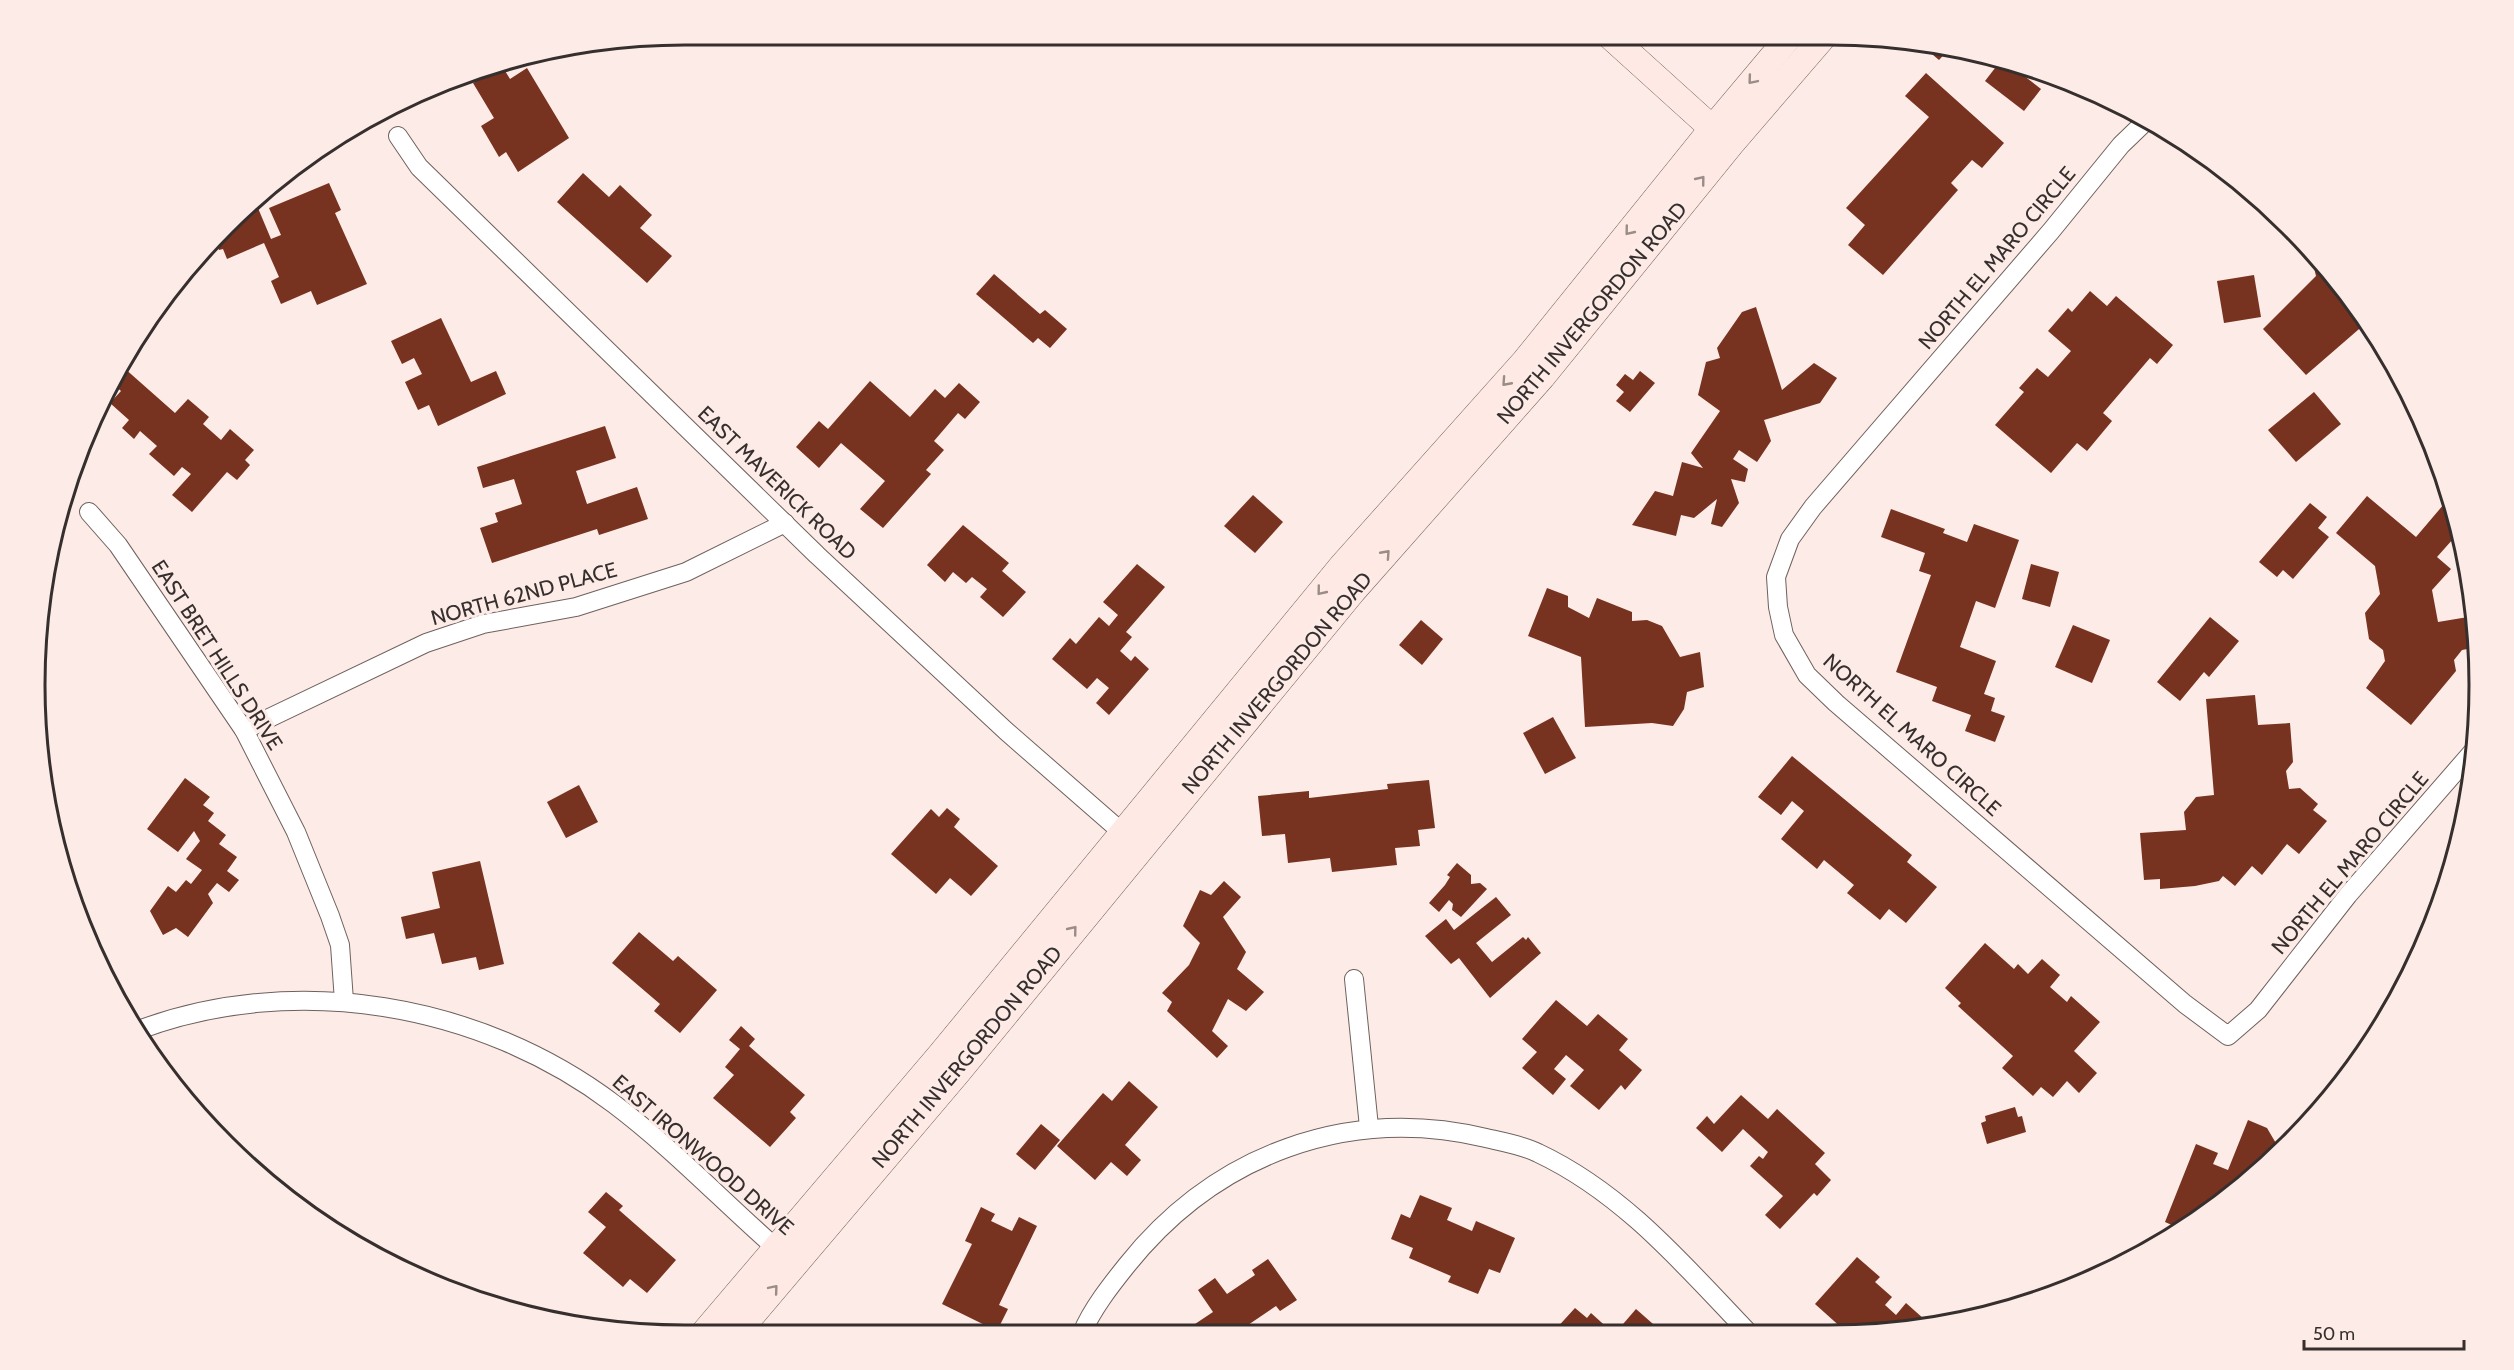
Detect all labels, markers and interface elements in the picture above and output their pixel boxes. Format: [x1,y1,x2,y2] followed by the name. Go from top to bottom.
[1749,73,1760,84] one-way arrow
[1913,161,2080,354] street label: NORTH EL MARO CIRCLE
[1694,176,1705,187] one-way arrow
[1491,197,1692,429] street label: NORTH INVERGORDON ROAD
[1625,225,1636,236] one-way arrow
[1502,376,1513,386] one-way arrow
[693,401,862,565] street label: EAST MAVERICK ROAD
[1379,550,1390,561] one-way arrow
[147,555,288,754] street label: EAST BRET HILLS DRIVE
[428,557,620,630] street label: NORTH 62ND PLACE
[1176,567,1377,799] street label: NORTH INVERGORDON ROAD
[1317,584,1328,595] one-way arrow
[1818,648,2006,821] street label: NORTH EL MARO CIRCLE
[2266,766,2433,959] street label: NORTH EL MARO CIRCLE
[1066,926,1077,937] one-way arrow
[866,941,1067,1173] street label: NORTH INVERGORDON ROAD
[608,1069,799,1240] street label: EAST IRONWOOD DRIVE
[766,1285,777,1296] one-way arrow
[2304,1313,2464,1351] scale bar
[2313,1323,2355,1345] text: 50 m

